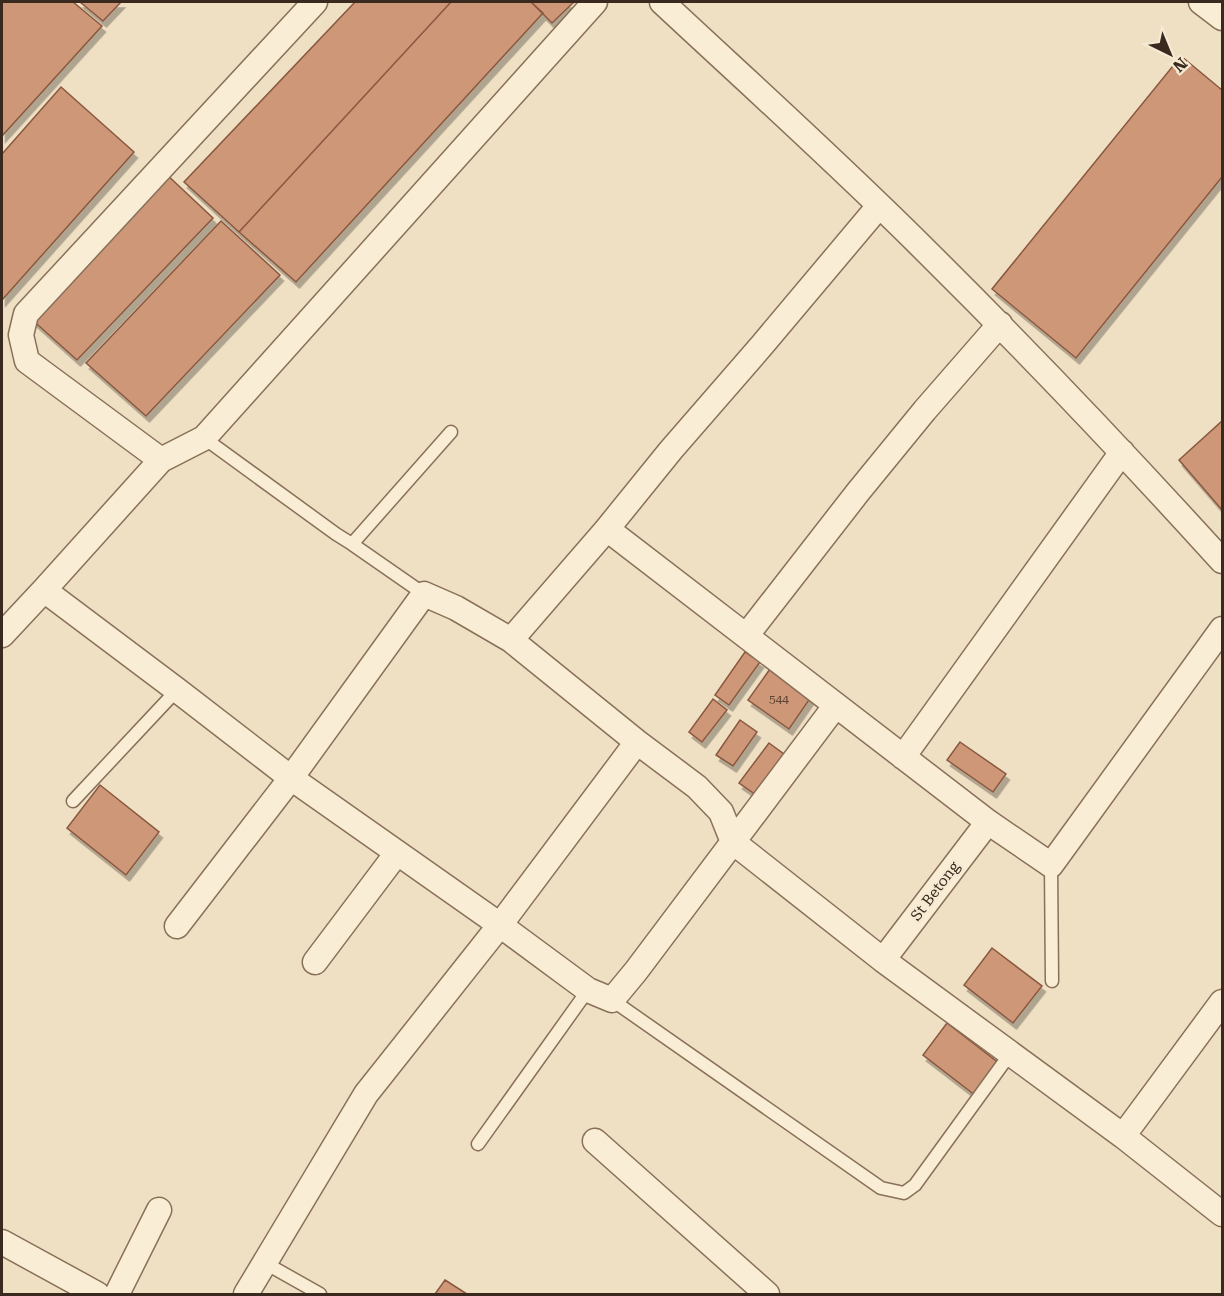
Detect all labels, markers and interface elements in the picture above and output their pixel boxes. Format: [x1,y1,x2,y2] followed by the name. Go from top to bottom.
[1140,24,1200,84] north arrow
[1169,53,1191,76] text: N
[769,692,789,706] house number: 544
[907,857,963,924] street label: St Betong

